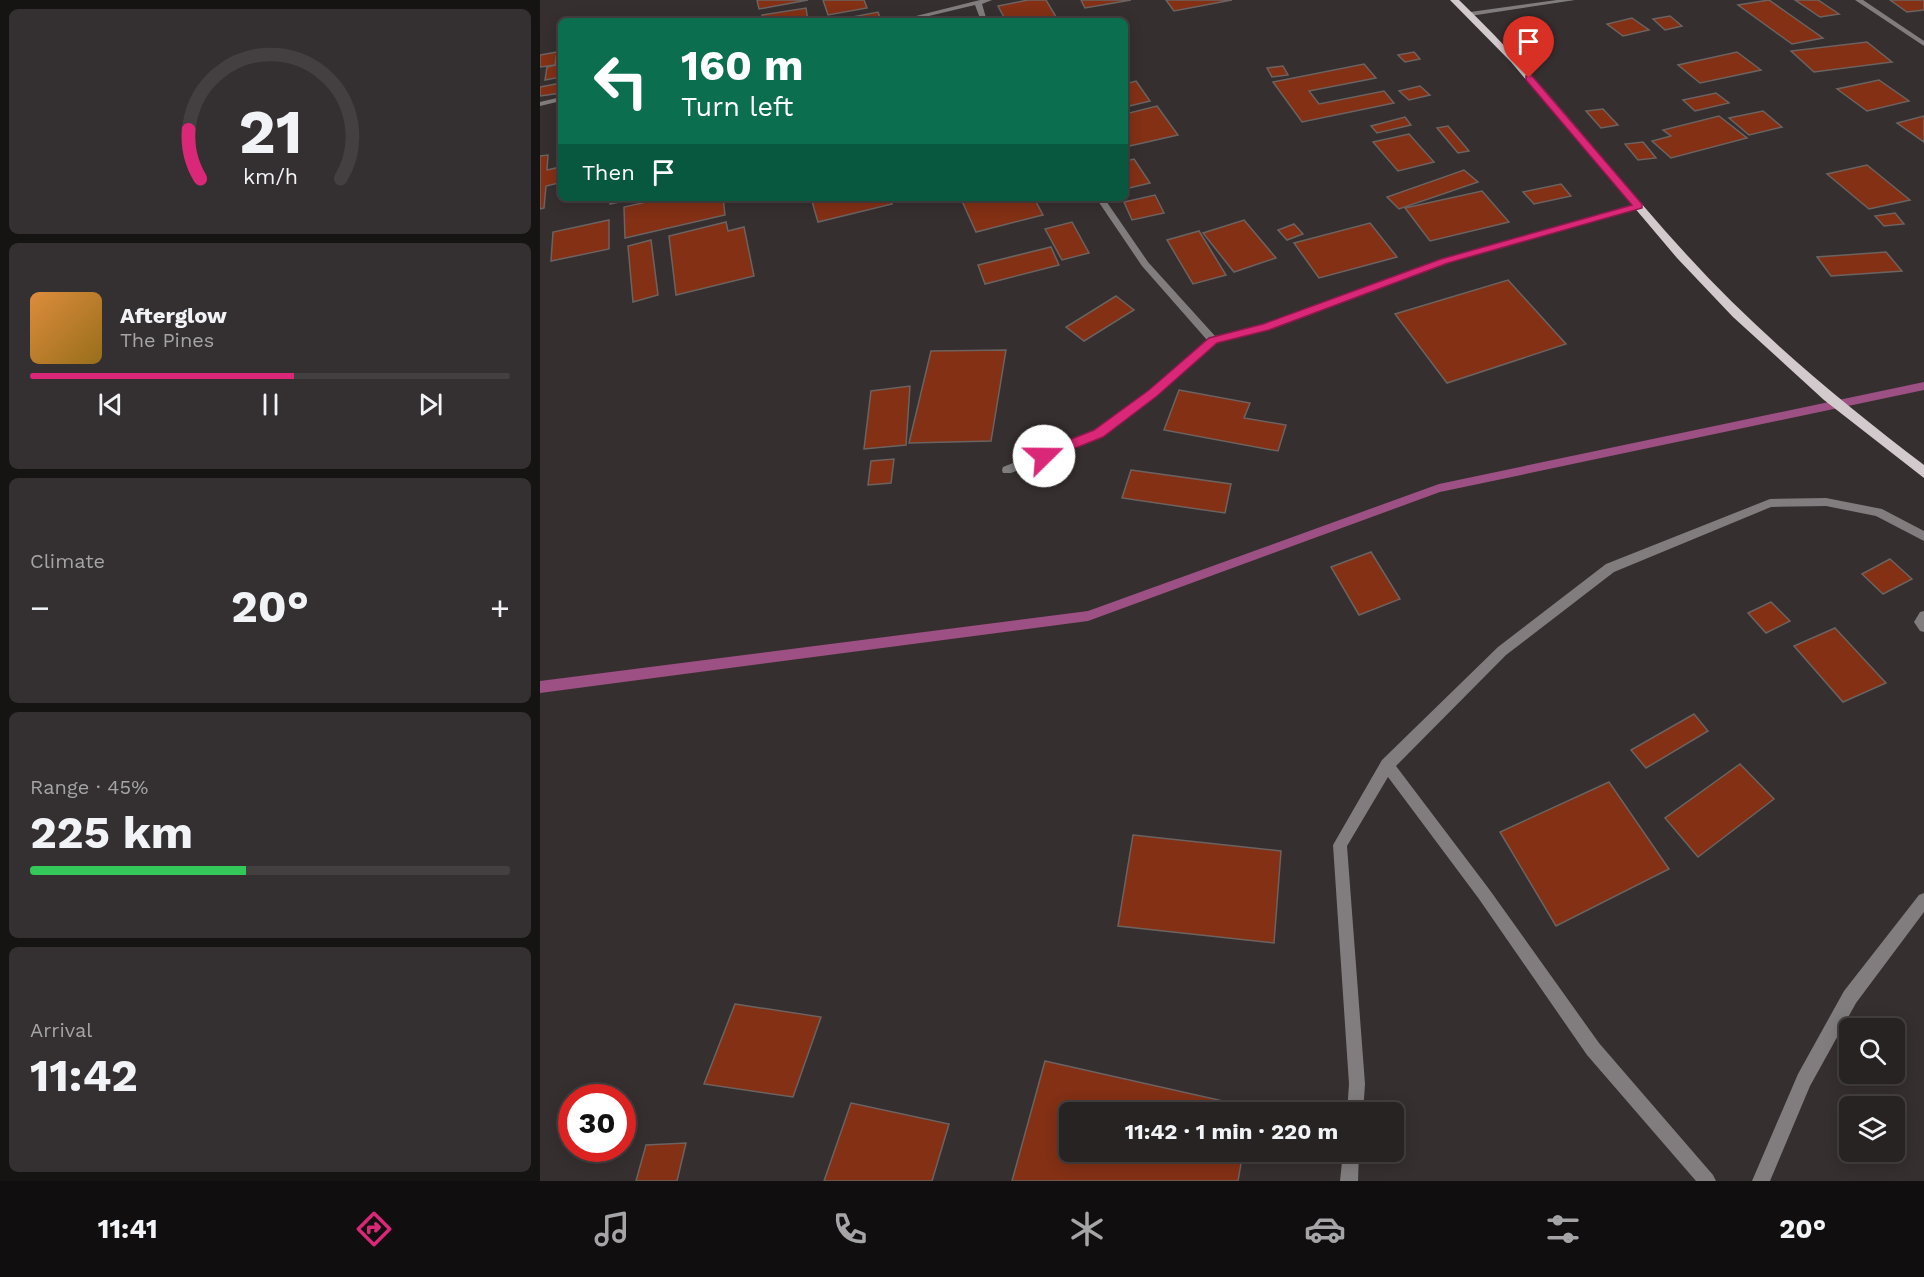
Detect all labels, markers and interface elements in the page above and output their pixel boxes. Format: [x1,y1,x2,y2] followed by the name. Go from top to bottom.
[1503,16,1554,78] pin
[1512,25,1545,58] icon: arrive
[681,41,804,90] text: 160 m
[582,42,660,120] icon: left
[681,91,793,123] text: Turn left
[238,95,302,168] text: 21
[647,156,680,189] icon: arrive
[582,160,635,185] text: Then
[242,164,298,189] text: km/h
[120,303,227,328] text: Afterglow
[120,328,214,352] text: The Pines
[94,388,127,421] icon: previous
[254,388,287,421] icon: pause
[414,388,447,421] icon: next
[1012,424,1076,488] position arrow
[30,549,105,573] text: Climate
[231,580,309,633] text: 20°
[30,588,50,627] text: −
[490,588,510,627] text: +
[30,775,148,799] text: Range · 45%
[30,806,193,859] text: 225 km
[30,1018,92,1042] text: Arrival
[1839,1018,1905,1162] map controls
[1839,1018,1905,1084] button: search
[30,1049,138,1102] text: 11:42
[558,1084,636,1162] speed limit sign: 30
[1839,1096,1905,1162] button: layers
[1125,1119,1338,1144] text: 11:42 · 1 min · 220 m
[353,1208,395,1250] icon: directions
[591,1208,633,1250] icon: music
[829,1208,871,1250] icon: phone
[1066,1208,1108,1250] icon: climate
[1304,1208,1346,1250] icon: car
[1542,1208,1584,1250] icon: filters
[98,1213,158,1245] text: 11:41
[1779,1213,1826,1245] text: 20°

